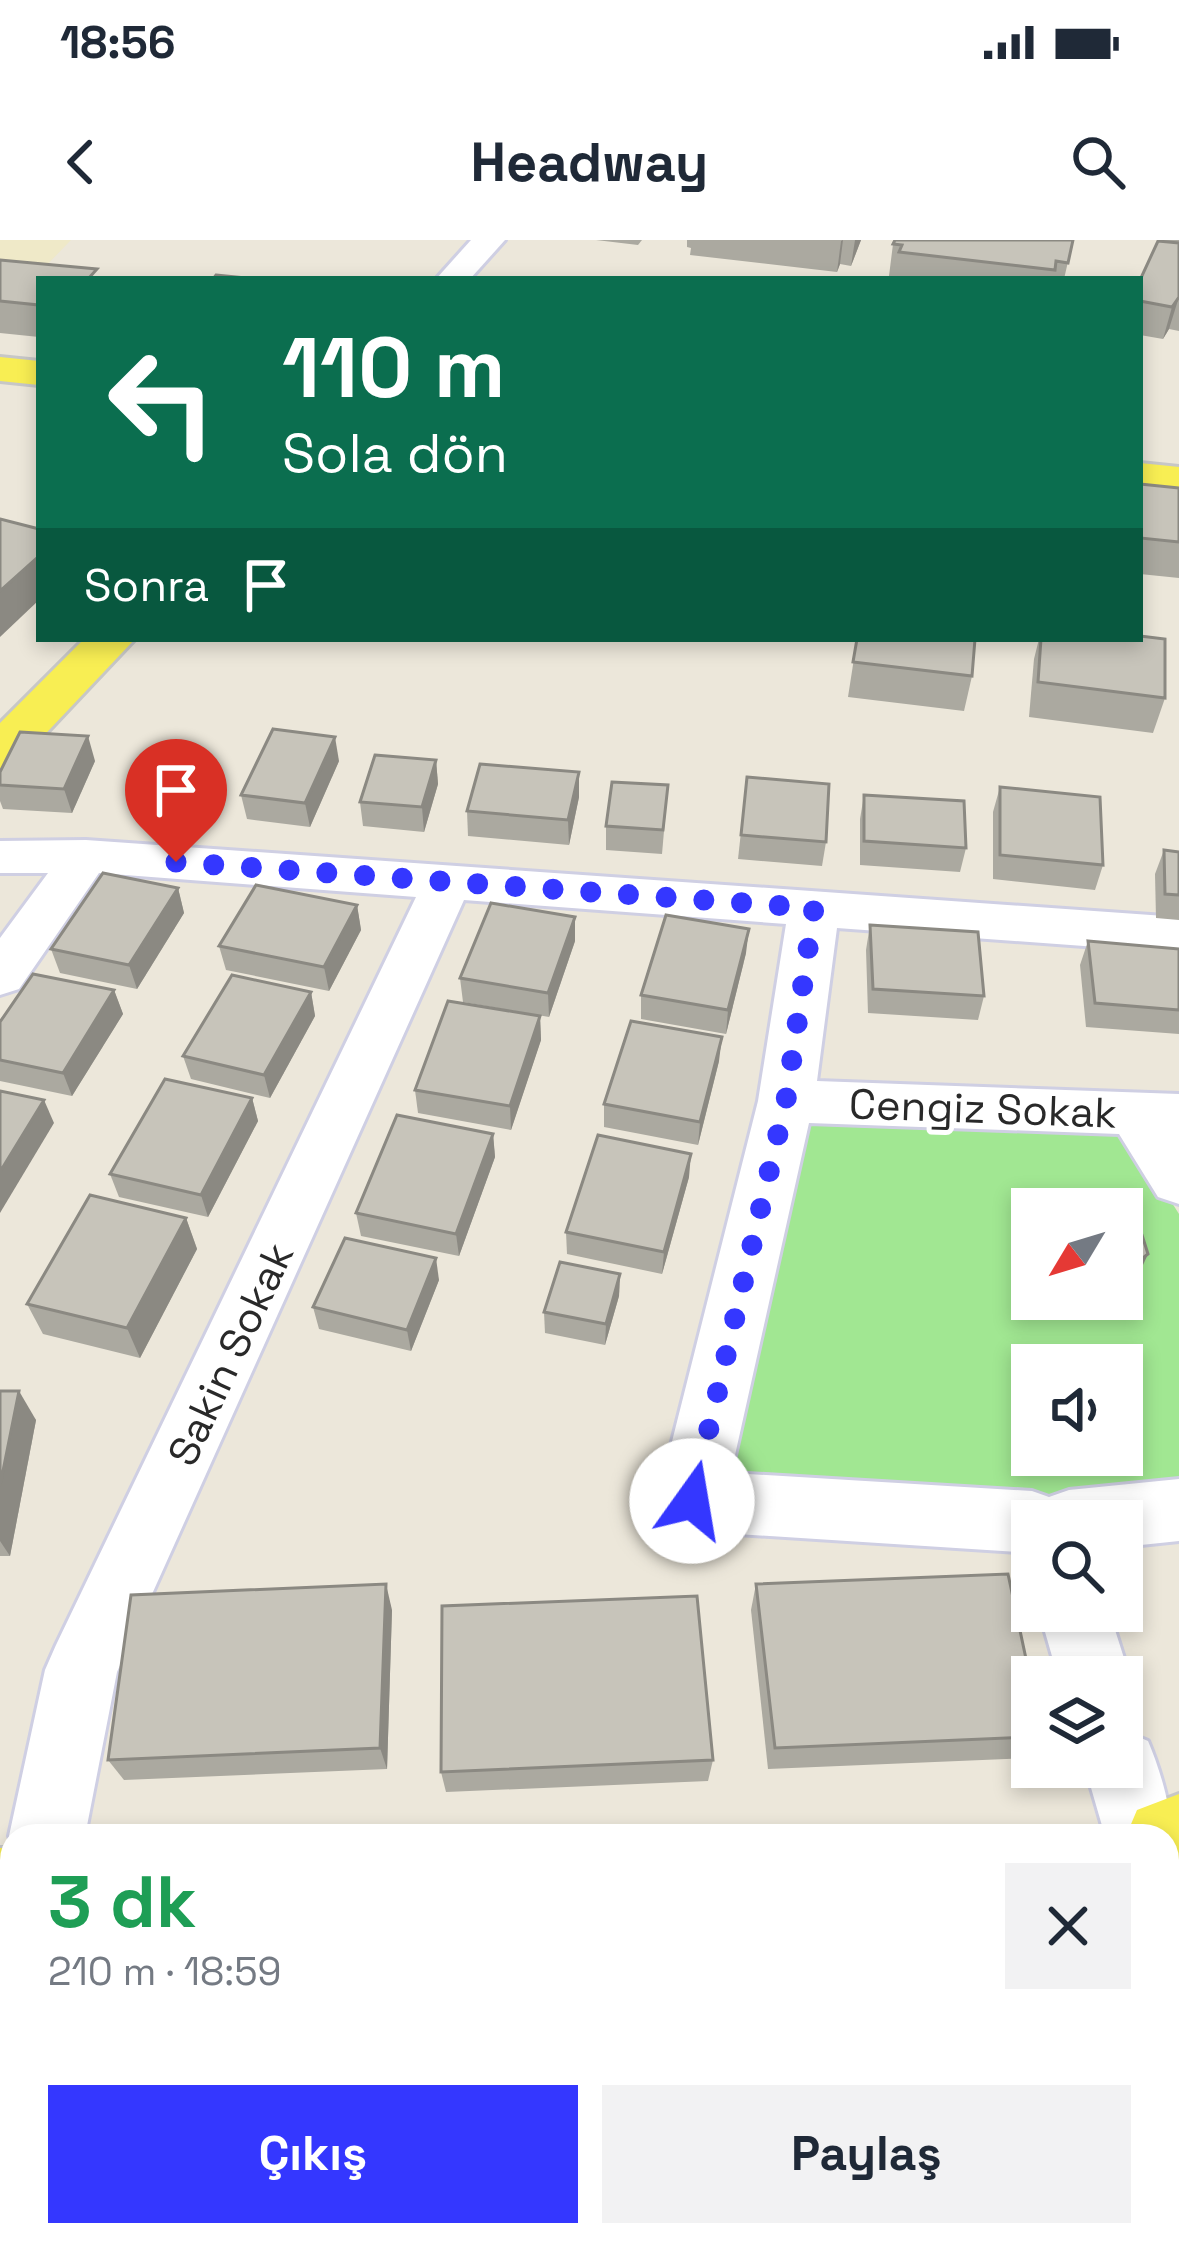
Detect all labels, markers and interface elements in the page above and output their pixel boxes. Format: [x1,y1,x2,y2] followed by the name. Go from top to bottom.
[60,14,176,71] text: 18:56
[471,128,708,197] text: Headway
[48,129,114,195] icon: back
[1065,129,1131,195] icon: search
[282,314,505,422] text: 110 m
[84,324,240,480] icon: left
[282,419,508,488] text: Sola dön
[233,552,299,618] icon: arrive
[84,557,209,614] text: Sonra
[125,739,227,862] pin
[143,757,209,823] icon: arrive
[848,1077,1118,1140] street label: Cengiz Sokak
[1011,1188,1143,1320] north arrow
[1011,1188,1143,1788] map controls
[156,1234,305,1474] street label: Sakin Sokak
[1011,1344,1143,1476] button: sound
[629,1438,755,1564] position arrow
[1011,1500,1143,1632] button: search
[1011,1656,1143,1788] button: layers
[48,1856,197,1948] text: 3 dk
[1005,1863,1131,1989] button: close
[48,1947,281,1996] text: 210 m · 18:59
[48,2085,578,2223] button: Çıkış
[602,2085,1131,2223] button: Paylaş

